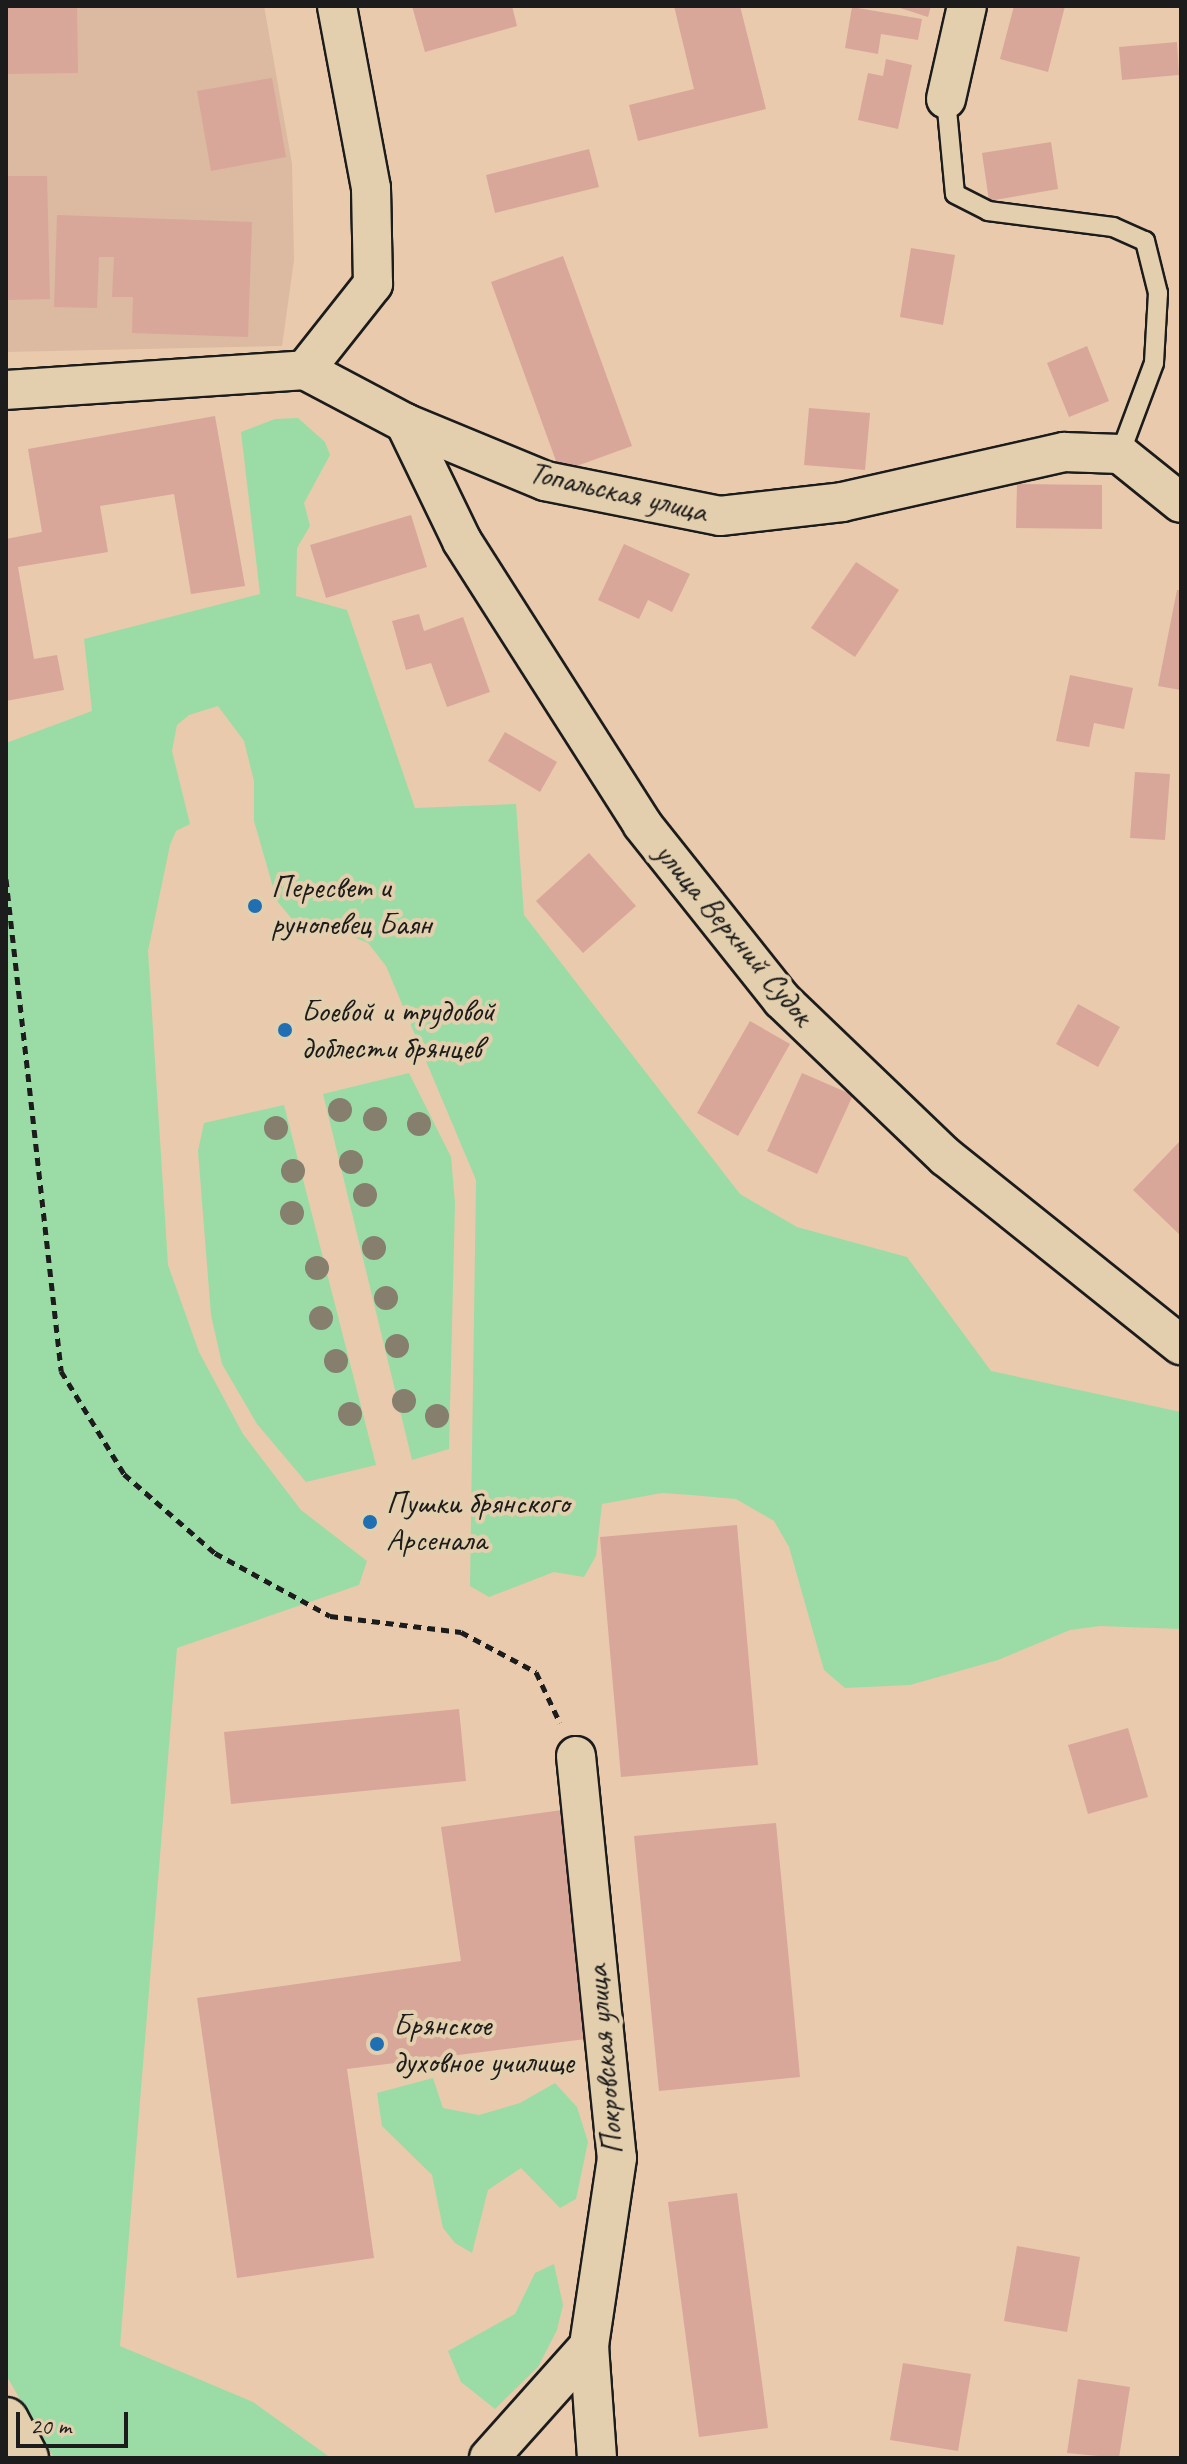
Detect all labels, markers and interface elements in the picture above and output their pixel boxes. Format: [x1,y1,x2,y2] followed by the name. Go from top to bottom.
[524,453,712,531] street label: Топальская улица
[646,835,822,1033] street label: улица Верхний Судок
[271,869,432,944] place label: Пересвет и рунопевец Баян
[246,897,264,915] marker: Пересвет и рунопевец Баян
[301,993,496,1068] place label: Боевой и трудовой доблести брянцев
[276,1021,294,1039] marker: Боевой и трудовой доблести брянцев
[386,1485,570,1560] place label: Пушки брянского Арсенала
[361,1513,379,1531] marker: Пушки брянского Арсенала
[578,1963,632,2157] street label: Покровская улица
[393,2007,576,2082] place label: Брянское духовное училище
[368,2035,386,2053] marker: Брянское духовное училище
[20,2396,132,2446] scale bar
[30,2411,71,2441] text: 20 m

